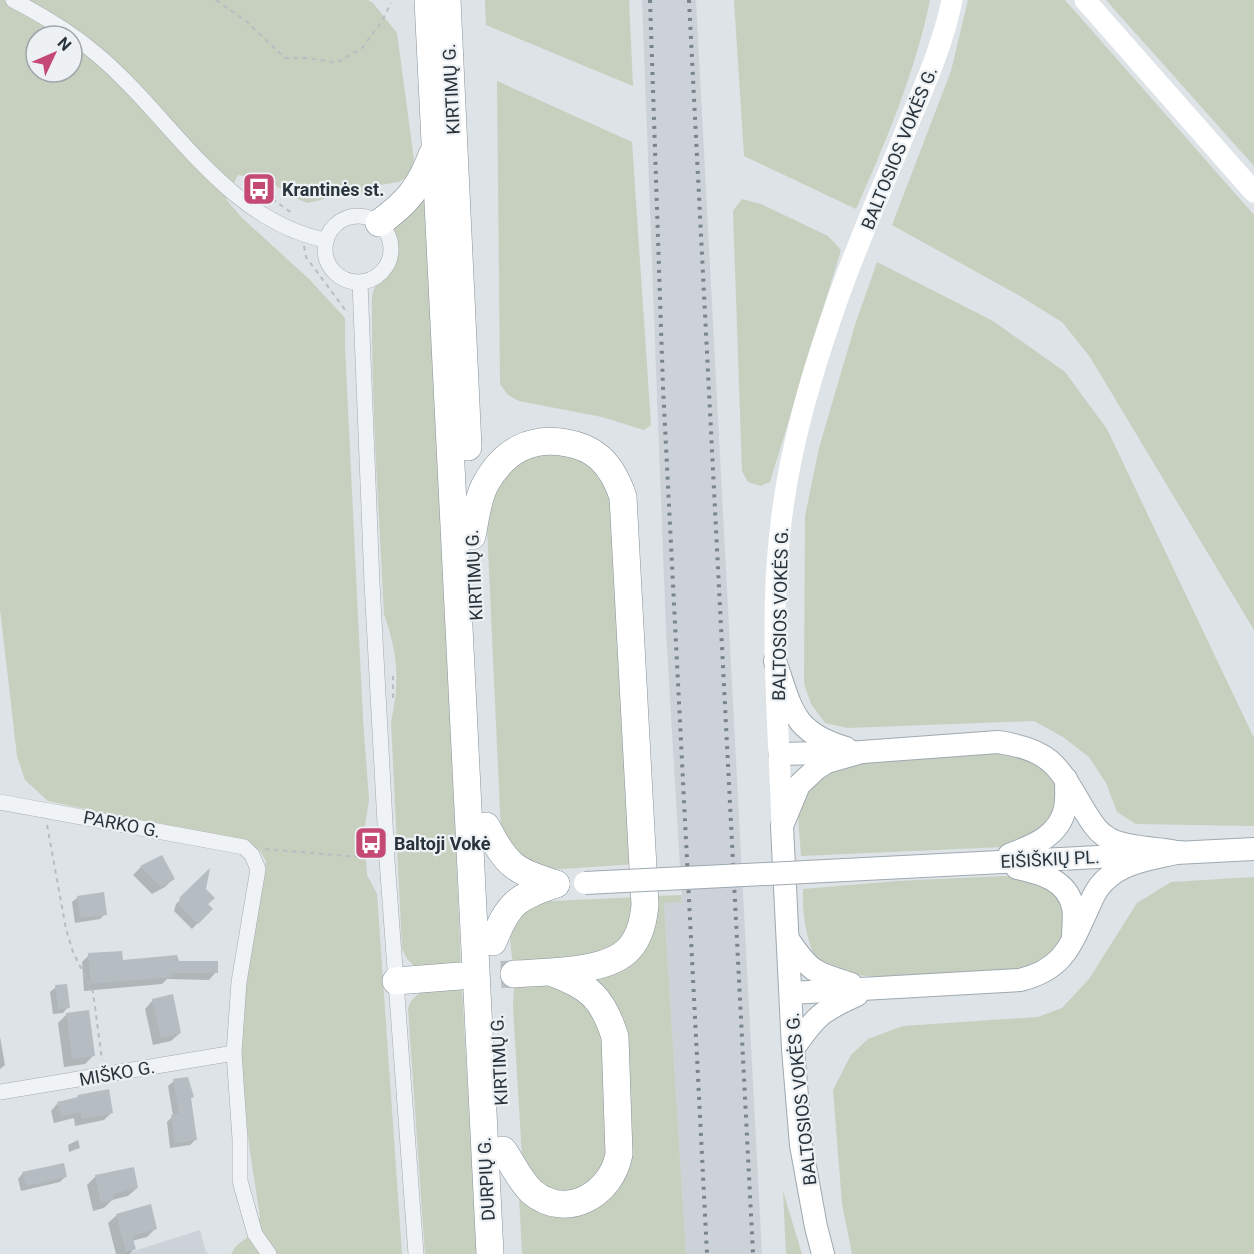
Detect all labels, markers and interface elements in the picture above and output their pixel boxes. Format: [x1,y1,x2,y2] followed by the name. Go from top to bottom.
[24,24,84,84] north arrow
[54,33,75,55] text: N
[438,43,464,135] street label: KIRTIMŲ G.
[857,64,941,232] street label: BALTOSIOS VOKĖS G.
[241,171,277,207] bus stop icon: Krantinės st.
[282,179,384,200] place label: Krantinės st.
[768,527,792,701] street label: BALTOSIOS VOKĖS G.
[461,529,487,621] street label: KIRTIMŲ G.
[82,806,162,842] street label: PARKO G.
[353,825,389,861] bus stop icon: Baltoji Vokė
[394,833,491,854] place label: Baltoji Vokė
[1000,846,1100,872] street label: EIŠIŠKIŲ PL.
[781,1012,821,1186] street label: BALTOSIOS VOKĖS G.
[486,1014,512,1106] street label: KIRTIMŲ G.
[78,1056,156,1090] street label: MIŠKO G.
[473,1137,499,1221] street label: DURPIŲ G.

